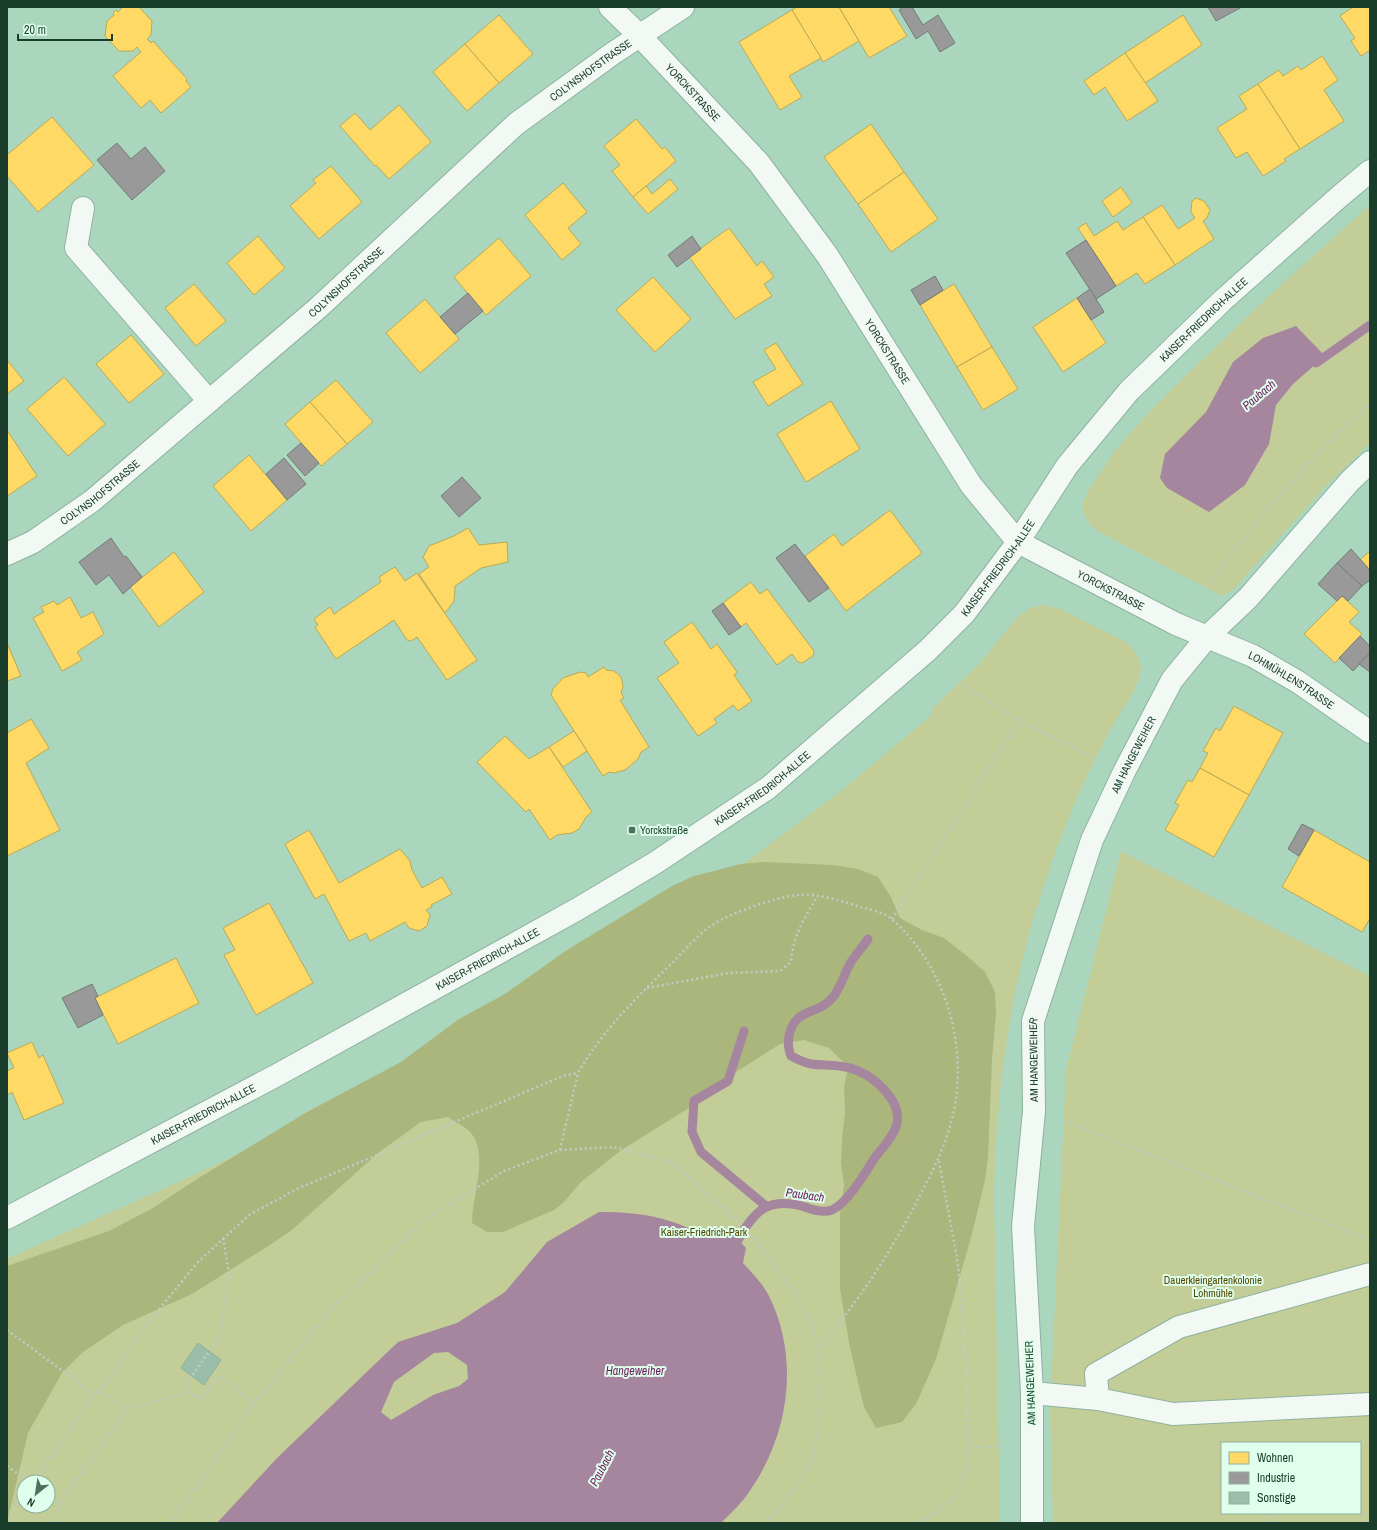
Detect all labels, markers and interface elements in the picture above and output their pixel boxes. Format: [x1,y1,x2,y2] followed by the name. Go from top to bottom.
[18,16,112,42] scale bar
[24,22,46,38] text: 20 m
[547,36,634,104] street label: COLYNSHOFSTRASSE
[662,61,723,124] street label: YORCKSTRASSE
[305,244,387,320] street label: COLYNSHOFSTRASSE
[1157,274,1251,365] street label: KAISER-FRIEDRICH-ALLEE
[862,316,913,387] street label: YORCKSTRASSE
[1239,376,1279,414] water label: Paubach
[57,456,142,528] street label: COLYNSHOFSTRASSE
[958,517,1038,619] street label: KAISER-FRIEDRICH-ALLEE
[1075,567,1147,614] street label: YORCKSTRASSE
[1246,648,1337,712] street label: LOHMÜHLENSTRASSE
[1108,713,1159,796] street label: AM HANGEWEIHER
[712,748,813,829] street label: KAISER-FRIEDRICH-ALLEE
[640,823,688,837] place label: Yorckstraße
[627,825,637,835] marker: Yorckstraße
[433,925,542,993] street label: KAISER-FRIEDRICH-ALLEE
[1025,1015,1041,1103] street label: AM HANGEWEIHER
[148,1081,258,1148] street label: KAISER-FRIEDRICH-ALLEE
[785,1184,825,1206] water label: Paubach
[661,1225,748,1239] park label: Kaiser-Friedrich-Park
[1164,1273,1262,1300] park label: Dauerkleingartenkolonie Lohmühle
[1022,1340,1038,1426] street label: AM HANGEWEIHER
[606,1363,665,1379] water label: Hangeweiher
[1221,1442,1361,1514] legend
[586,1447,618,1489] water label: Paubach
[1257,1450,1293,1466] text: Wohnen
[1257,1470,1295,1486] text: Industrie
[16,1474,56,1514] north arrow
[1257,1490,1296,1506] text: Sonstige
[25,1495,37,1510] text: N

